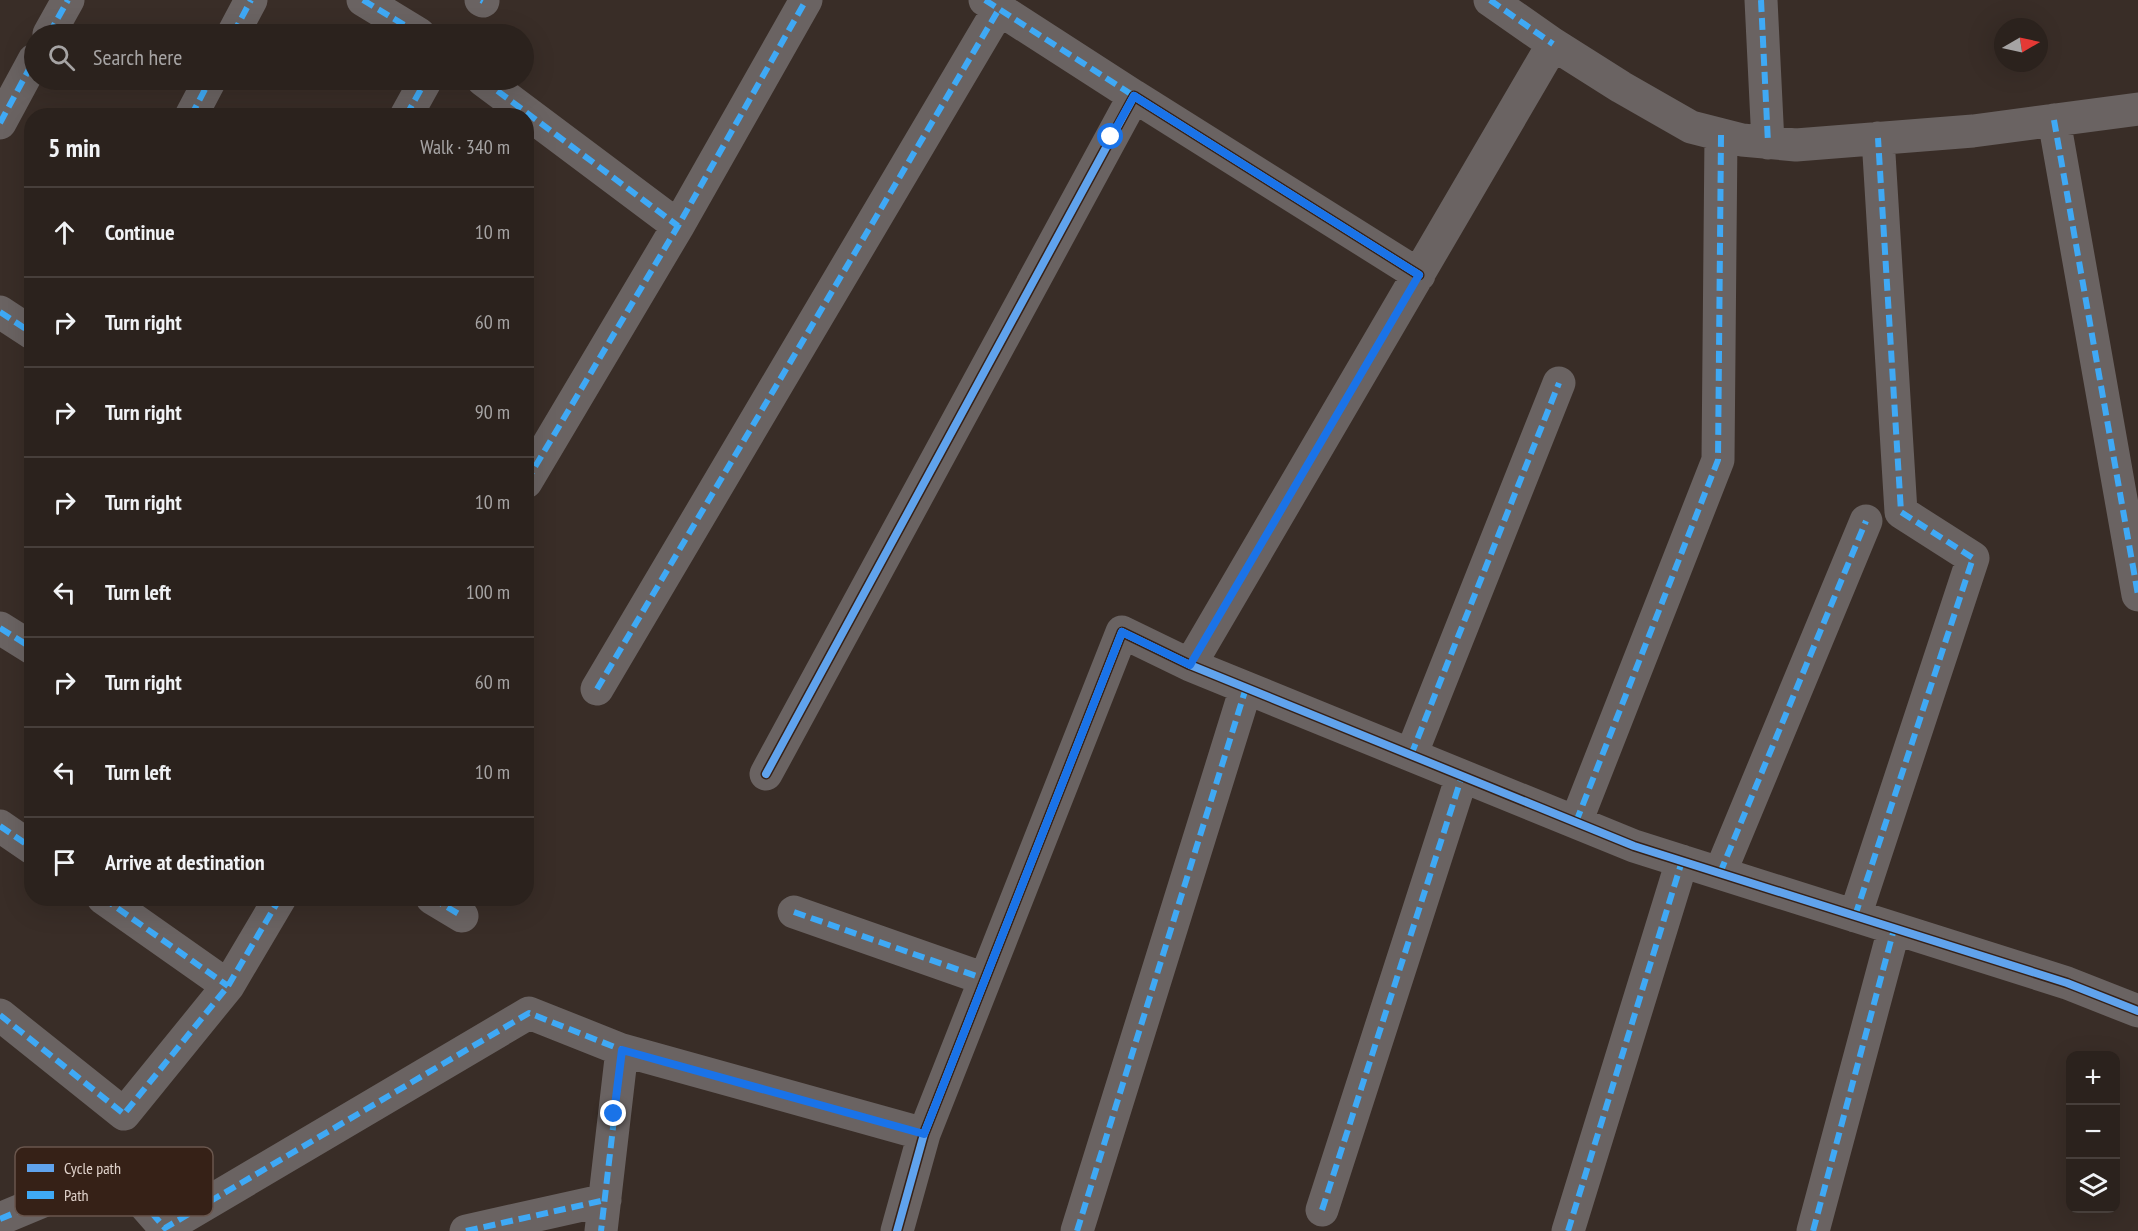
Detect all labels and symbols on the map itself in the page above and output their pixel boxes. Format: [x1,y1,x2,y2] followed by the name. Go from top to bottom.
[1994,18,2048,72] north arrow
[1097,123,1123,149] route start
[600,1100,626,1126] route end
[15,1147,213,1216] legend
[64,1158,121,1178] text: Cycle path
[64,1185,89,1205] text: Path

